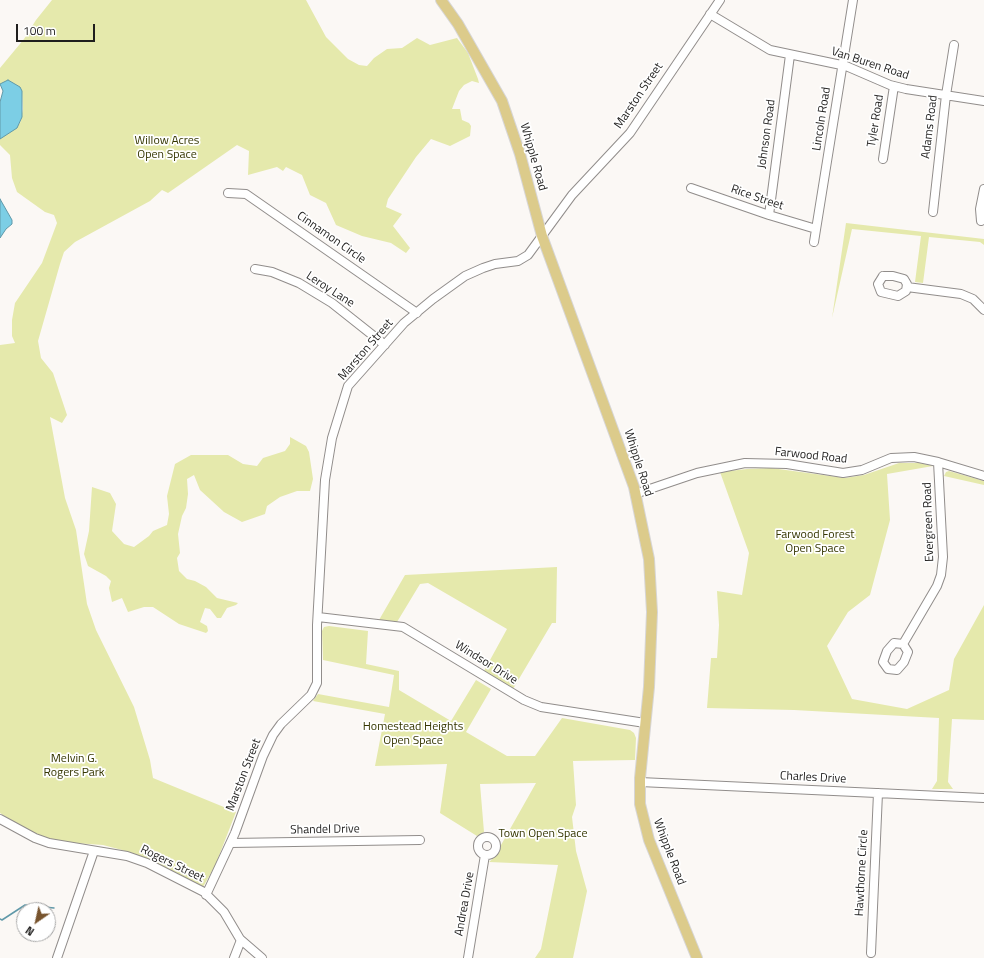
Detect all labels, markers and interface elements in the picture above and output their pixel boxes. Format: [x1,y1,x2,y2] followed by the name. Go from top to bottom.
[18,16,97,42] scale bar
[23,21,56,40] text: 100 m
[829,45,911,83] street label: Van Buren Road
[612,60,666,132] street label: Marston Street
[810,86,834,152] street label: Lincoln Road
[865,94,887,148] street label: Tyler Road
[919,95,941,159] street label: Adams Road
[755,99,779,169] street label: Johnson Road
[516,121,550,193] street label: Whipple Road
[135,134,199,162] park label: Willow Acres Open Space
[729,182,785,214] street label: Rice Street
[294,209,368,267] street label: Cinnamon Circle
[303,269,357,311] street label: Leroy Lane
[336,316,396,384] street label: Marston Street
[620,428,656,498] street label: Whipple Road
[774,445,848,467] street label: Farwood Road
[920,482,938,562] street label: Evergreen Road
[775,528,855,556] park label: Farwood Forest Open Space
[452,638,520,688] street label: Windsor Drive
[363,720,463,748] park label: Homestead Heights Open Space
[224,737,264,813] street label: Marston Street
[43,752,105,780] park label: Melvin G. Rogers Park
[779,769,847,787] street label: Charles Drive
[650,817,688,887] street label: Whipple Road
[290,822,360,838] street label: Shandel Drive
[498,827,588,841] park label: Town Open Space
[853,829,871,917] street label: Hawthorne Circle
[138,842,206,886] street label: Rogers Street
[452,871,478,937] street label: Andrea Drive
[16,902,56,942] north arrow
[22,922,37,940] text: N

